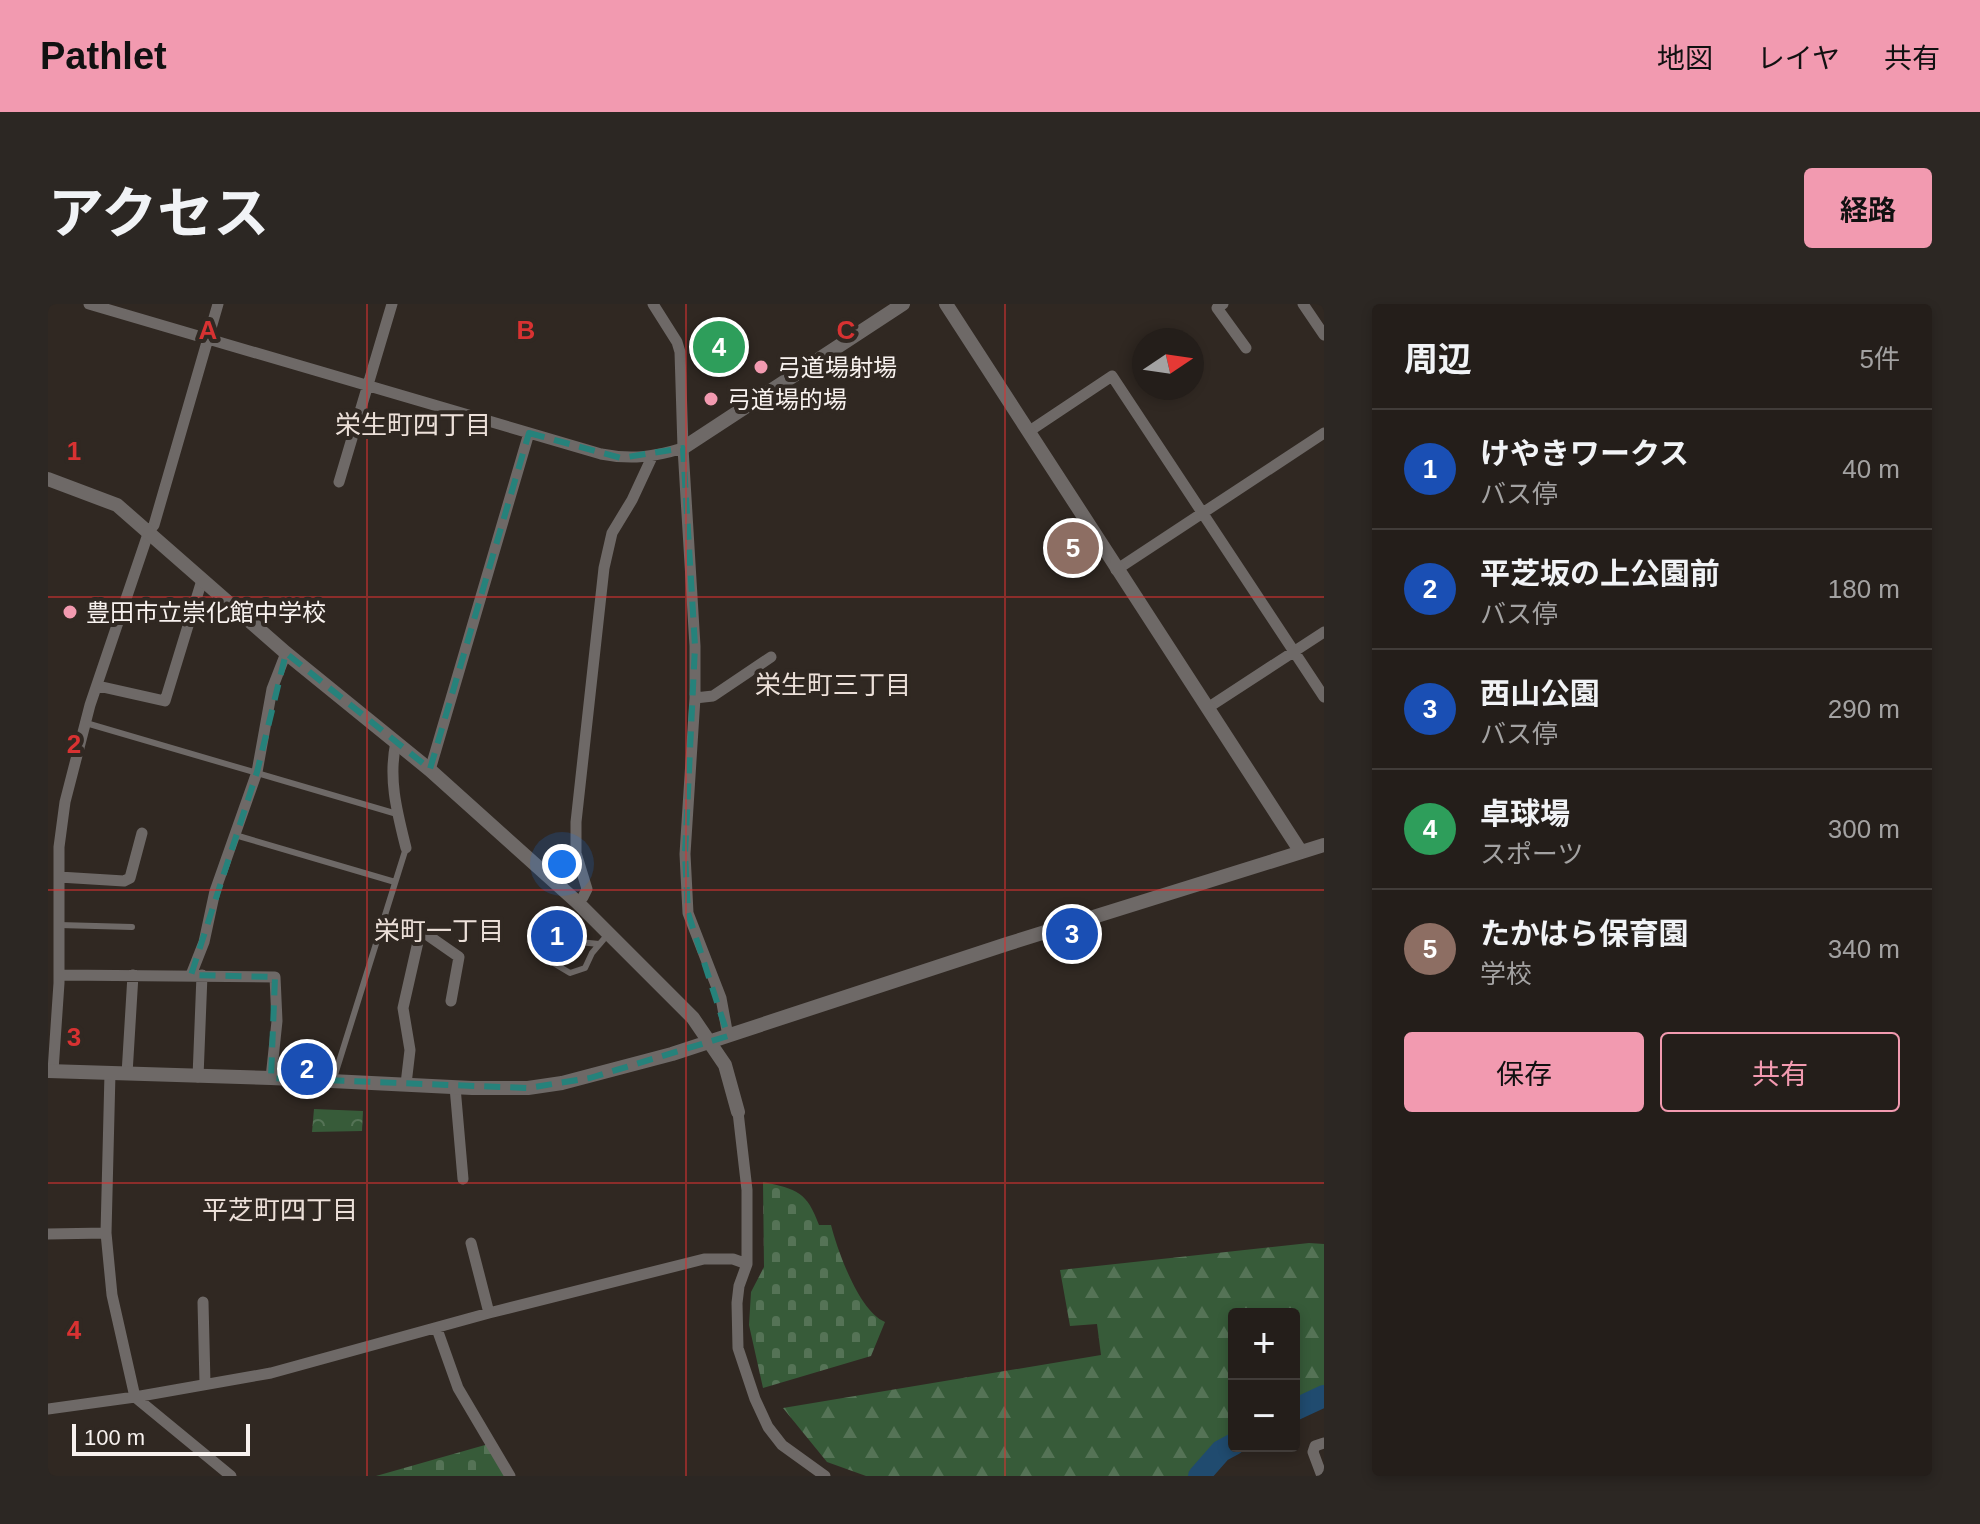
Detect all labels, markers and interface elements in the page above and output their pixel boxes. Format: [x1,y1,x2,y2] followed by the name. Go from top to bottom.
[40,35,167,77] text: Pathlet
[1657,43,1713,74] text: 地図
[1757,43,1840,74] text: レイヤ
[1884,43,1940,74] text: 共有
[1804,168,1932,248] button: 経路
[48,182,269,245] text: アクセス
[199,315,218,345] text: A
[517,315,535,345] text: B
[837,315,856,345] text: C
[693,317,745,377] pin: 4
[1132,328,1204,400] north arrow
[1404,340,1472,378] text: 周辺
[1860,344,1900,374] text: 5件
[777,354,897,381] place label: 弓道場射場
[752,358,770,376] marker: 弓道場射場
[727,386,847,413] place label: 弓道場的場
[702,390,720,408] marker: 弓道場的場
[335,410,491,440] district label: 栄生町四丁目
[67,436,81,466] text: 1
[1480,437,1689,470] text: けやきワークス
[1423,454,1437,484] text: 1
[1842,454,1900,484] text: 40 m
[1480,479,1558,509] text: バス停
[1047,518,1099,578] pin: 5
[1480,557,1720,590] text: 平芝坂の上公園前
[1423,574,1437,604] text: 2
[1828,574,1900,604] text: 180 m
[86,599,326,626] place label: 豊田市立崇化館中学校
[1480,599,1558,629] text: バス停
[61,603,79,621] marker: 豊田市立崇化館中学校
[755,670,911,700] district label: 栄生町三丁目
[1480,677,1600,710] text: 西山公園
[1423,694,1437,724] text: 3
[1828,694,1900,724] text: 290 m
[1480,719,1558,749] text: バス停
[67,729,81,759] text: 2
[1480,797,1570,830] text: 卓球場
[1423,814,1437,844] text: 4
[1828,814,1900,844] text: 300 m
[1480,839,1583,869] text: スポーツ
[542,844,582,884] your location
[1046,904,1098,964] pin: 3
[531,906,583,966] pin: 1
[374,916,504,946] district label: 栄町一丁目
[1480,917,1689,950] text: たかはら保育園
[1423,934,1437,964] text: 5
[1828,934,1900,964] text: 340 m
[1480,959,1532,989] text: 学校
[67,1022,81,1052] text: 3
[1404,1032,1644,1112] button: 保存
[1660,1032,1900,1112] button: 共有
[281,1039,333,1099] pin: 2
[202,1195,358,1225] district label: 平芝町四丁目
[1228,1308,1300,1452] map controls
[1228,1308,1300,1380] button: +
[67,1315,82,1345] text: 4
[1228,1380,1300,1452] button: −
[72,1420,250,1456] scale bar
[84,1425,145,1450] text: 100 m

